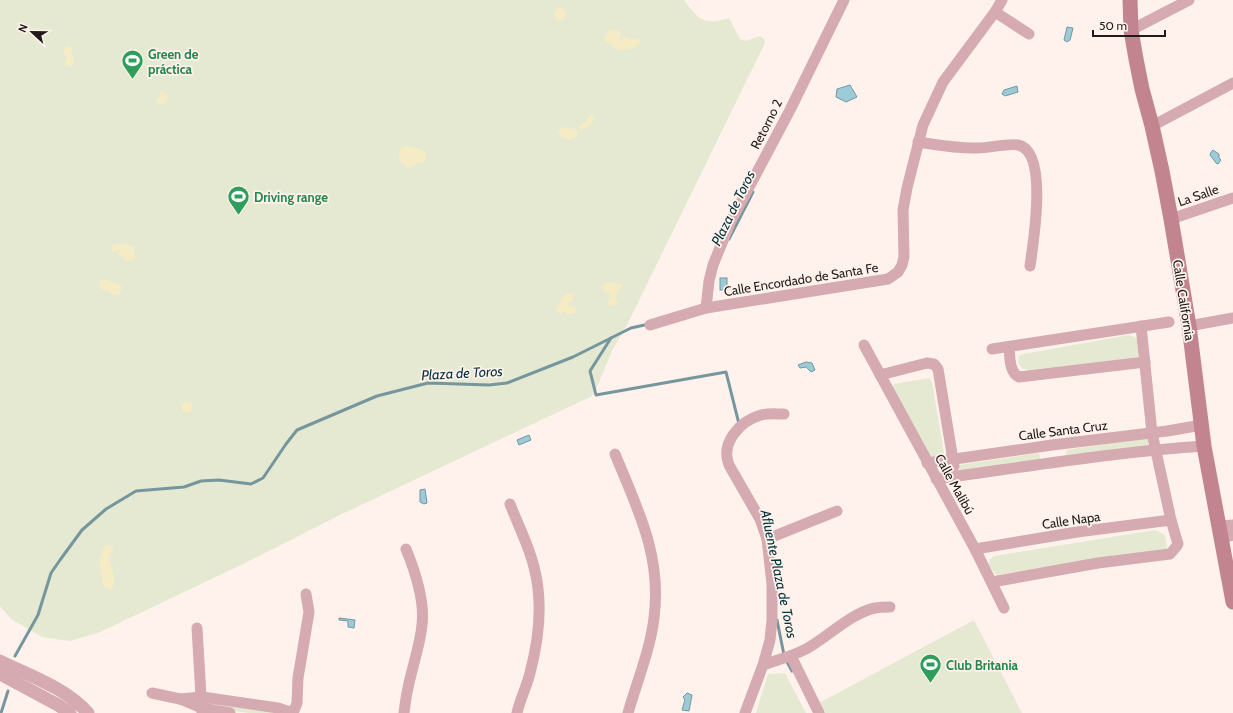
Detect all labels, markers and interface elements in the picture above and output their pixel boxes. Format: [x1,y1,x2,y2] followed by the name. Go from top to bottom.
[12,12,52,52] north arrow
[1093,12,1165,38] scale bar
[1099,18,1127,33] text: 50 m
[15,22,31,34] text: N
[148,46,199,77] place label: Green de práctica
[120,48,146,81] sports icon: Green de práctica
[747,96,785,152] street label: Retorno 2
[707,167,759,249] water label: Plaza de Toros
[1175,180,1221,209] street label: La Salle
[226,184,252,217] sports icon: Driving range
[254,189,328,205] place label: Driving range
[1170,258,1198,342] street label: Calle California
[723,259,880,299] street label: Calle Encordado de Santa Fe
[421,362,504,384] water label: Plaza de Toros
[1018,417,1108,443] street label: Calle Santa Cruz
[932,451,978,517] street label: Calle Malibú
[756,507,802,640] water label: Afluente Plaza de Toros
[1041,508,1102,532] street label: Calle Napa
[917,652,943,685] sports icon: Club Britania
[946,657,1019,673] place label: Club Britania

